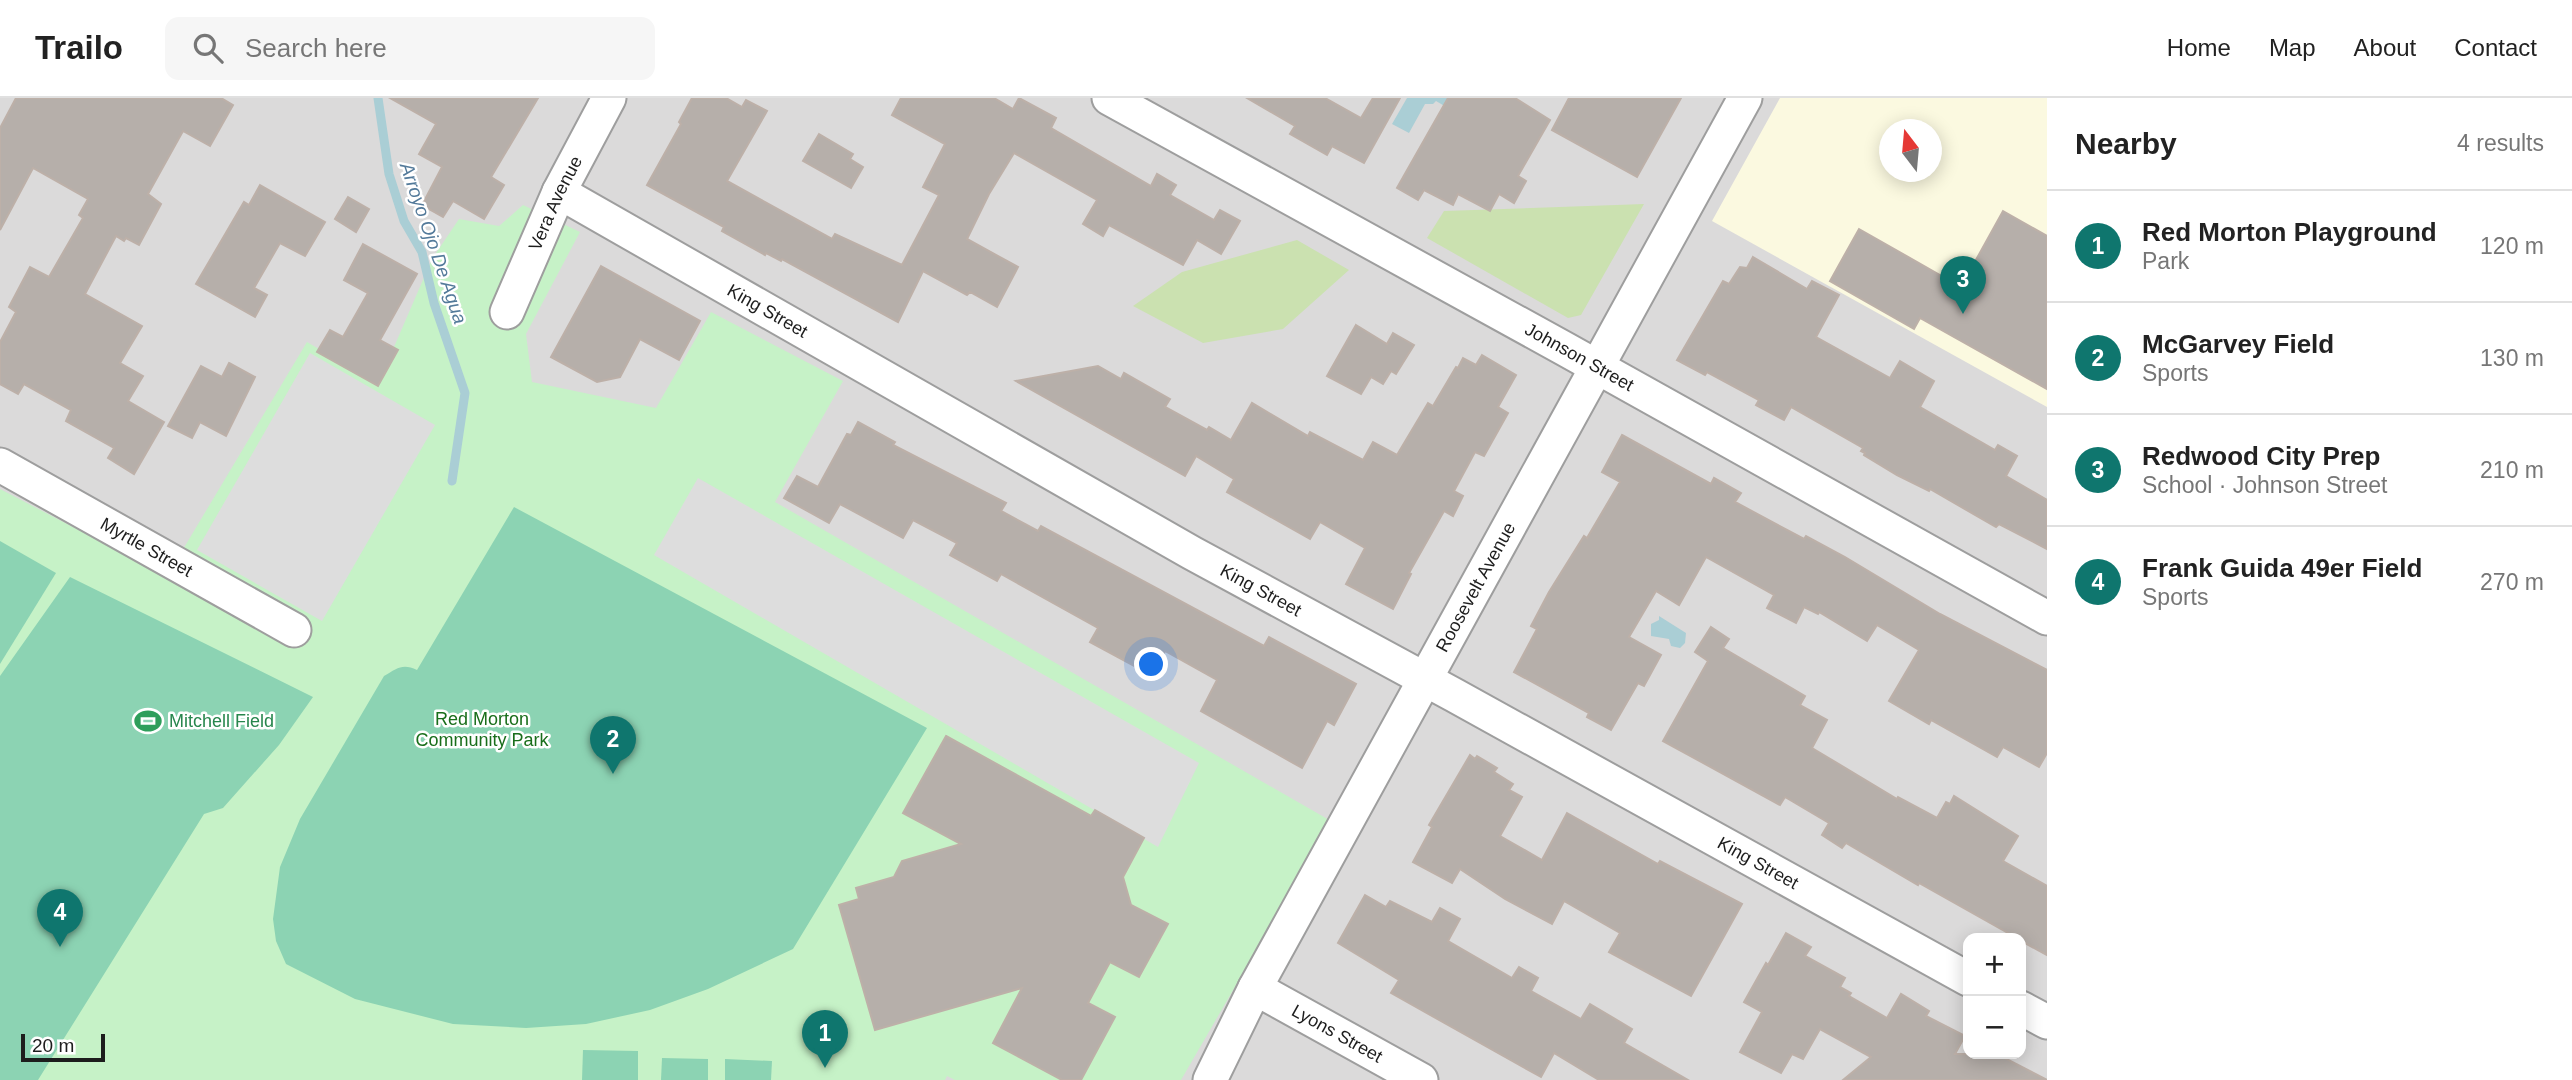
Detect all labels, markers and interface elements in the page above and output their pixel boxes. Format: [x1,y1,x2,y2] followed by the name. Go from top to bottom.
[165,17,655,80] search box
[35,29,123,66] text: Trailo
[189,29,227,67] icon: search
[245,33,387,63] text: Search here
[2167,34,2231,61] text: Home
[2269,34,2316,61] text: Map
[2354,34,2416,61] text: About
[2454,34,2537,61] text: Contact
[1879,119,1942,182] north arrow
[2075,127,2177,160] text: Nearby
[2457,130,2544,156] text: 4 results
[525,153,586,253] street label: Vera Avenue
[396,159,471,327] water label: Arroyo Ojo De Agua
[2142,217,2437,247] text: Red Morton Playground
[2092,233,2104,259] text: 1
[2480,233,2544,259] text: 120 m
[2142,248,2189,274] text: Park
[1940,256,1986,314] pin: 3
[724,280,811,342] street label: King Street
[1522,319,1637,395] street label: Johnson Street
[2142,329,2334,359] text: McGarvey Field
[2092,345,2104,371] text: 2
[2480,345,2544,371] text: 130 m
[2142,360,2208,386] text: Sports
[2142,441,2380,471] text: Redwood City Prep
[2092,457,2104,483] text: 3
[2480,457,2544,483] text: 210 m
[2142,472,2387,498] text: School · Johnson Street
[97,514,196,581] street label: Myrtle Street
[1432,519,1519,655] street label: Roosevelt Avenue
[2142,553,2422,583] text: Frank Guida 49er Field
[1217,560,1305,620] street label: King Street
[2092,569,2104,595] text: 4
[2480,569,2544,595] text: 270 m
[2142,584,2208,610] text: Sports
[1134,647,1168,681] your location
[133,706,163,736] sports icon: Mitchell Field
[415,709,550,750] park label: Red Morton Community Park
[169,711,274,731] place label: Mitchell Field
[590,716,636,774] pin: 2
[1714,833,1802,893] street label: King Street
[37,889,83,947] pin: 4
[1963,933,2026,1059] map controls
[1963,933,2026,996] button: +
[1963,996,2026,1059] button: −
[1288,1000,1386,1067] street label: Lyons Street
[802,1010,848,1068] pin: 1
[21,1031,105,1063] scale bar
[32,1035,74,1056] text: 20 m

